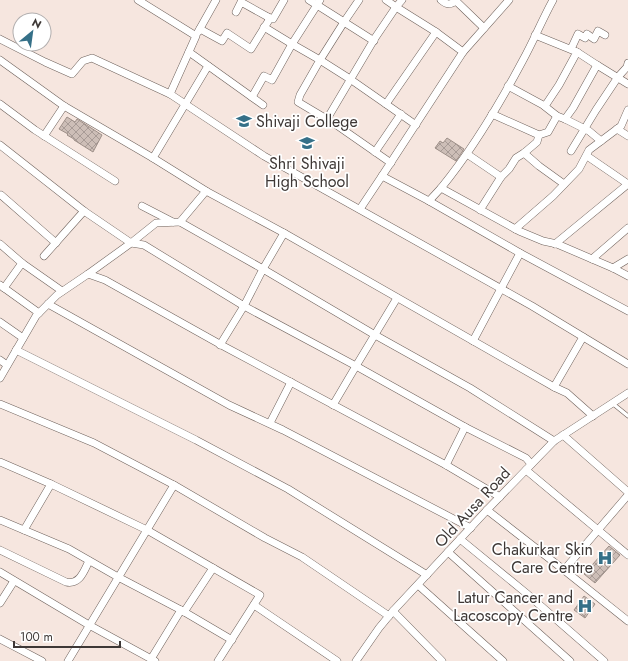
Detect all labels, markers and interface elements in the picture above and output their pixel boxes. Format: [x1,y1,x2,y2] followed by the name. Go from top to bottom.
[12,12,52,52] north arrow
[29,14,45,32] text: N
[256,110,358,133] place label: Shivaji College
[235,112,253,130] school or university icon: Shivaji College
[298,134,316,152] school or university icon: Shri Shivaji High School
[265,152,349,193] place label: Shri Shivaji High School
[429,462,516,553] street label: Old Ausa Road
[492,538,593,579] place label: Chakurkar Skin Care Centre
[596,549,614,567] hospital icon: Chakurkar Skin Care Centre
[453,586,573,627] place label: Latur Cancer and Lacoscopy Centre
[576,597,594,615] hospital icon: Latur Cancer and Lacoscopy Centre
[14,623,120,649] scale bar
[20,628,53,646] text: 100 m

